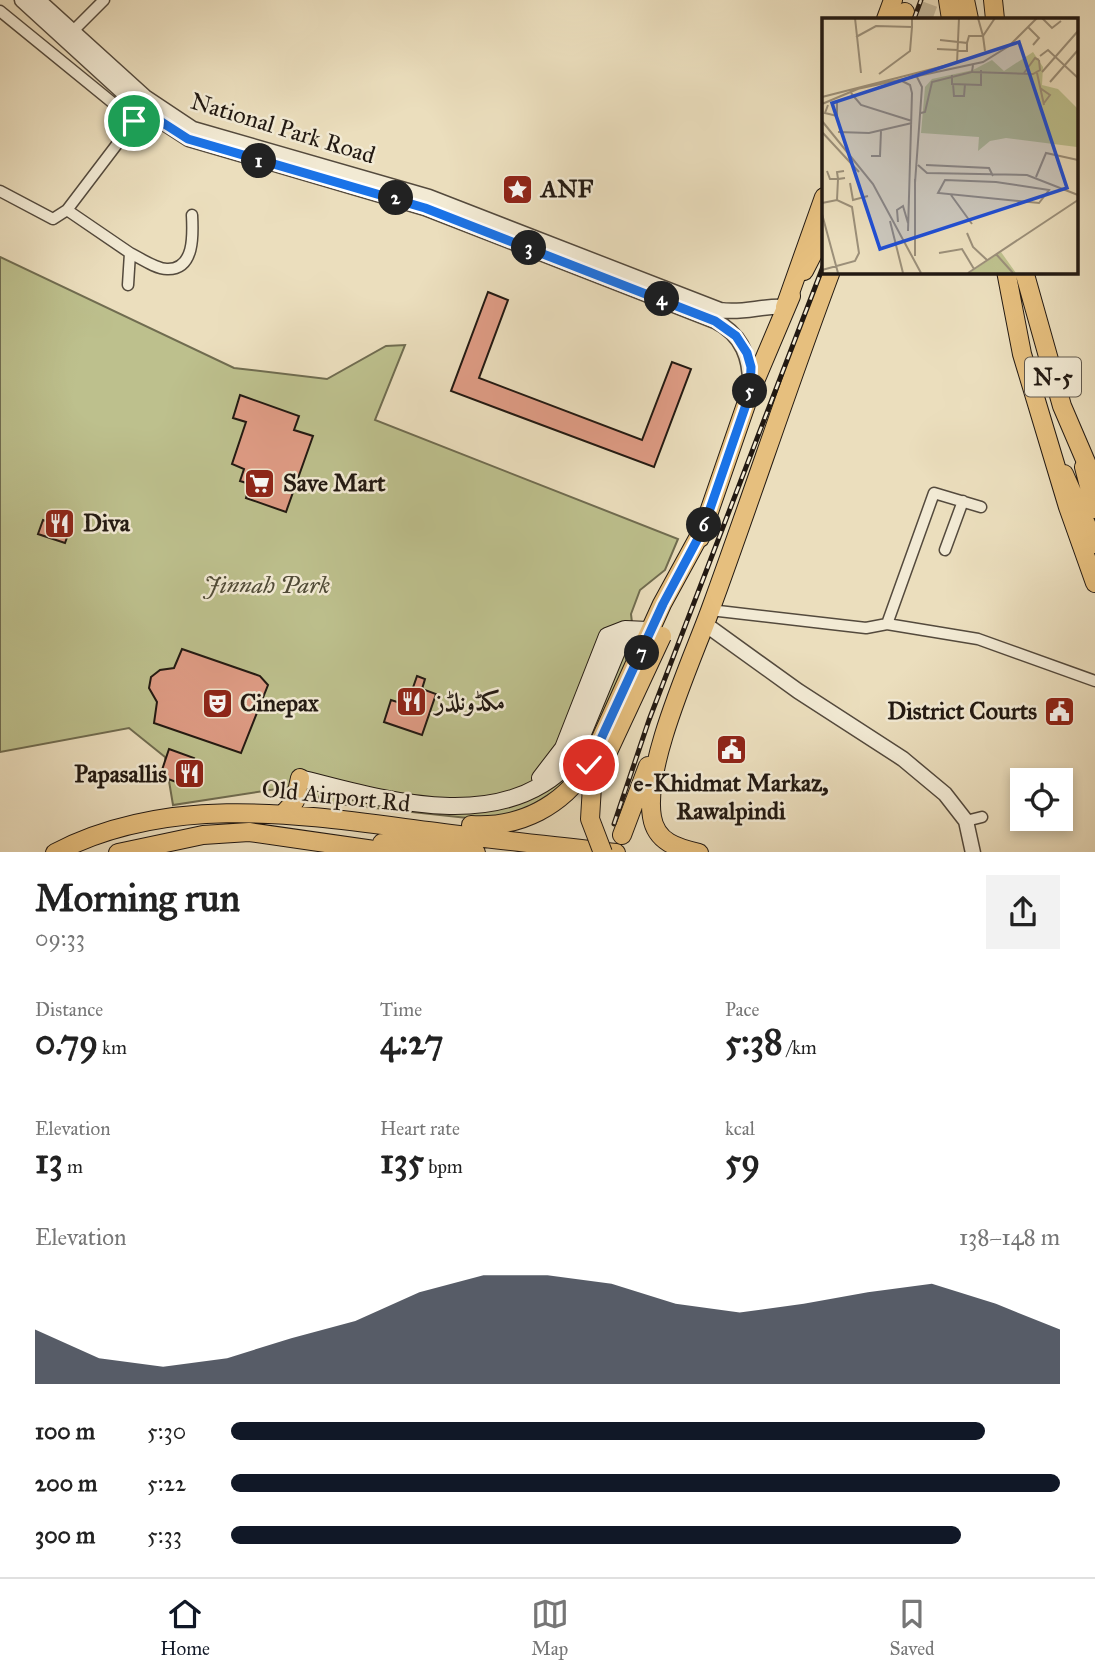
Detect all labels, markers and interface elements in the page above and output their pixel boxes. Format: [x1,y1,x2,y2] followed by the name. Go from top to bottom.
[822,18,1078,273] inset map
[187,86,379,170] street label: National Park Road
[104,91,164,151] pin
[115,102,153,140] icon: arrive
[242,144,276,178] pin: 1
[255,149,262,172] text: 1
[501,172,535,206] place icon: ANF
[539,174,594,204] place label: ANF
[378,180,414,216] pin: 2
[391,186,400,209] text: 2
[512,230,546,266] pin: 3
[525,236,532,259] text: 3
[644,282,680,316] pin: 4
[656,287,667,310] text: 4
[1025,358,1081,396] road number: N-5
[732,374,768,408] pin: 5
[745,379,754,402] text: 5
[243,466,277,500] supermarket icon: Save Mart
[283,468,386,498] place label: Save Mart
[43,506,77,540] restaurant icon: Diva
[83,508,131,538] place label: Diva
[686,508,722,542] pin: 6
[699,513,708,536] text: 6
[202,570,330,600] park label: Jinnah Park
[624,636,660,670] pin: 7
[636,641,647,664] text: 7
[395,685,429,719] restaurant icon: مکڈونلڈز
[200,686,234,720] theatre icon: Cinepax
[432,687,505,717] place label: مکڈونلڈز
[240,688,319,718] place label: Cinepax
[1043,694,1077,728] public building icon: District Courts
[887,696,1037,726] place label: District Courts
[714,732,748,766] public building icon: e-Khidmat Markaz, Rawalpindi
[559,735,619,795] pin
[570,746,608,784] icon: check
[173,757,207,791] restaurant icon: Papasallis
[74,759,167,789] place label: Papasallis
[634,768,829,826] place label: e-Khidmat Markaz, Rawalpindi
[1010,768,1073,831] map controls
[1010,768,1073,831] button: locate
[260,773,412,819] street label: Old Airport Rd
[35,875,240,921] text: Morning run
[986,875,1060,949] button: share
[35,924,85,952] text: 09:33
[35,998,103,1021] text: Distance
[380,998,422,1021] text: Time
[725,998,759,1021] text: Pace
[35,1021,98,1064] text: 0.79
[380,1021,443,1064] text: 4:27
[725,1021,783,1064] text: 5:38
[98,1036,127,1059] text: km
[783,1036,817,1059] text: /km
[35,1117,110,1140] text: Elevation
[380,1117,460,1140] text: Heart rate
[725,1117,755,1140] text: kcal
[35,1140,63,1183] text: 13
[380,1140,424,1183] text: 135
[725,1140,760,1183] text: 59
[63,1155,83,1178] text: m
[424,1155,463,1178] text: bpm
[35,1223,126,1251] text: Elevation
[959,1223,1060,1251] text: 138–148 m
[35,1417,95,1445] text: 100 m
[147,1417,186,1445] text: 5:30
[35,1469,97,1497] text: 200 m
[147,1469,186,1497] text: 5:22
[35,1521,95,1549] text: 300 m
[147,1521,182,1549] text: 5:33
[160,1595,210,1660] tab: Home
[531,1595,569,1660] tab: Map
[890,1595,935,1660] tab: Saved

